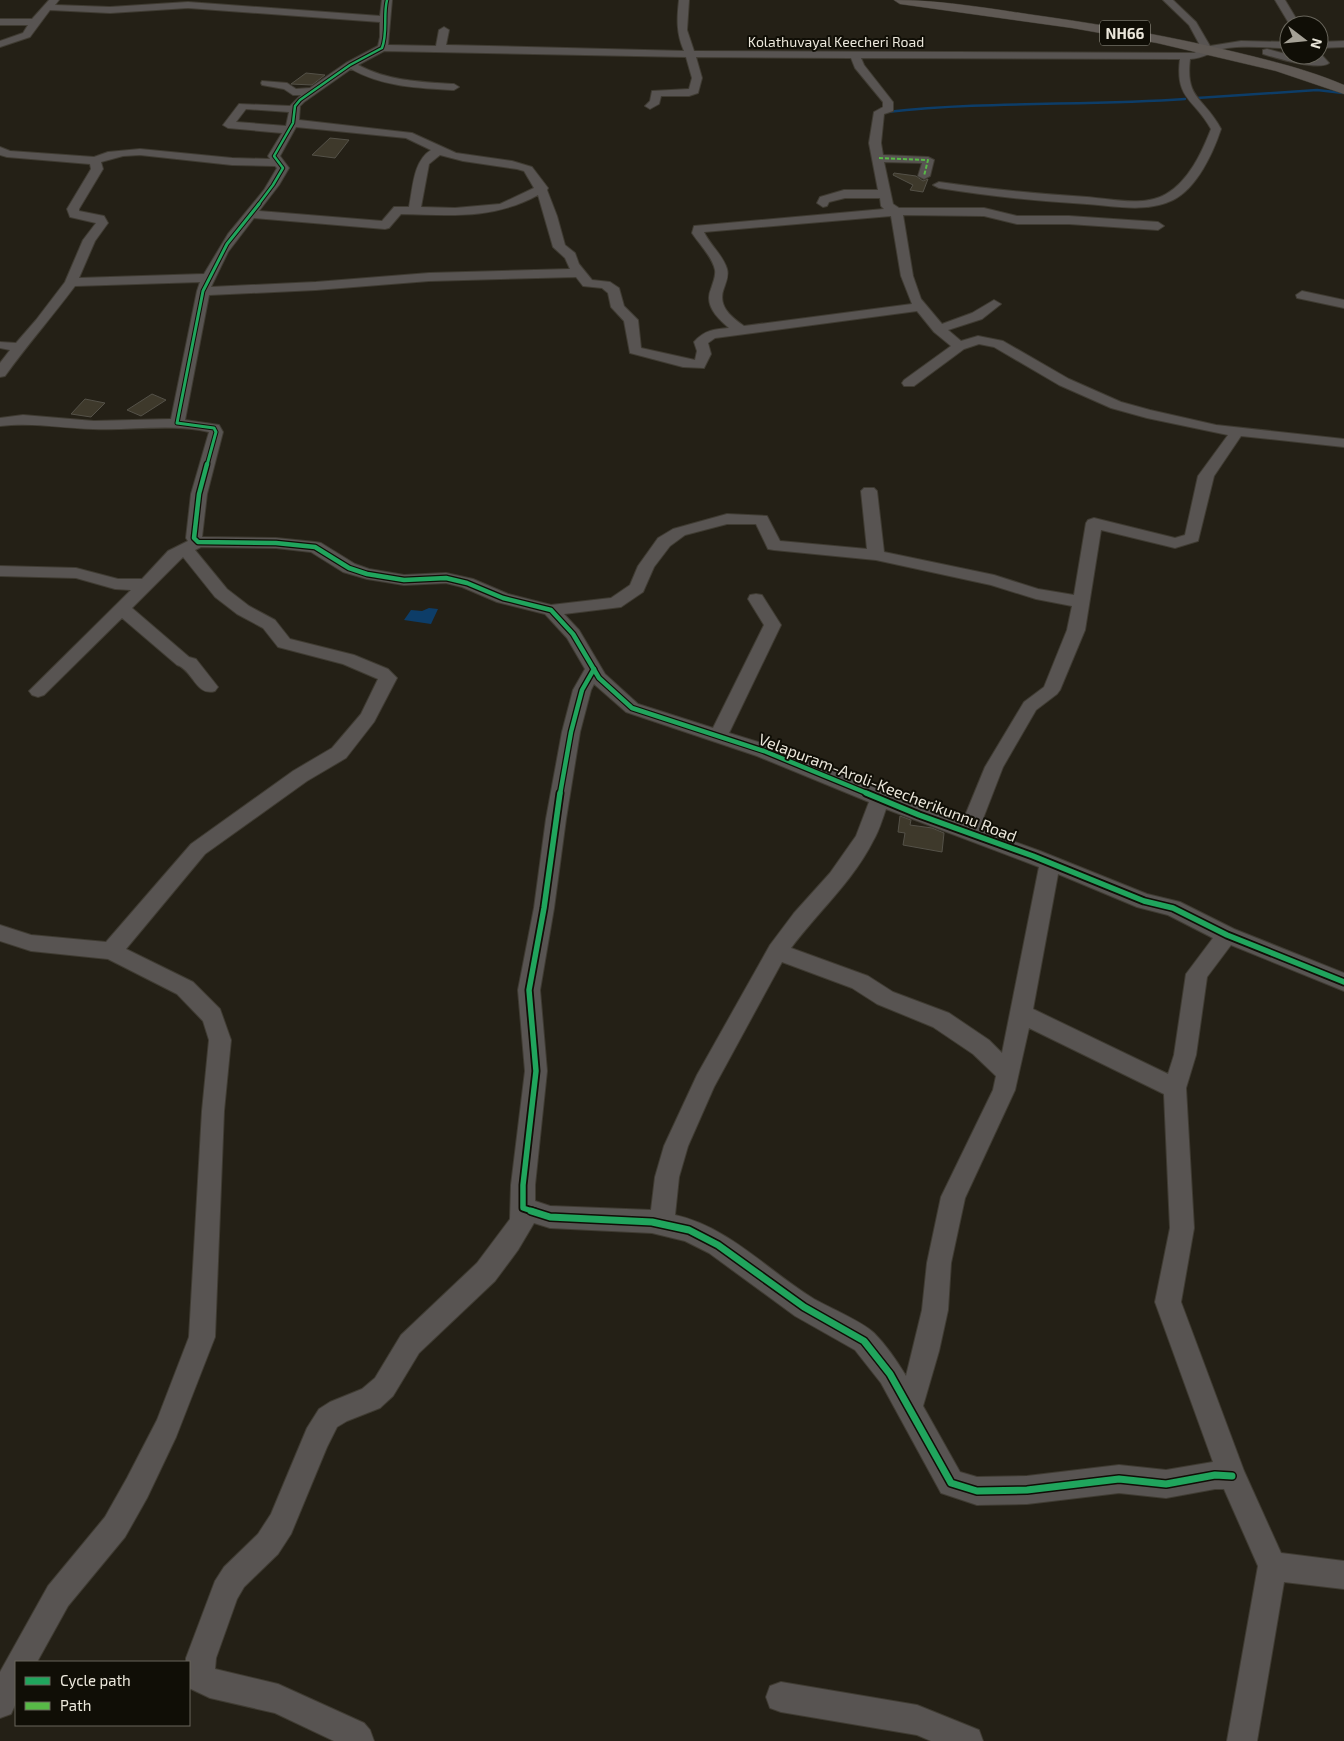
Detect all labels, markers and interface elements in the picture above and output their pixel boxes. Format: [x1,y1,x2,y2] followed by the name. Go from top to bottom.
[1279,15,1329,65] north arrow
[1100,20,1150,46] road number: NH66
[748,33,924,50] street label: Kolathuvayal Keecheri Road
[1307,37,1327,51] text: N
[756,729,1020,845] street label: Velapuram-Aroli-Keecherikunnu Road
[15,1661,190,1726] legend
[60,1671,131,1689] text: Cycle path
[60,1696,91,1714] text: Path

